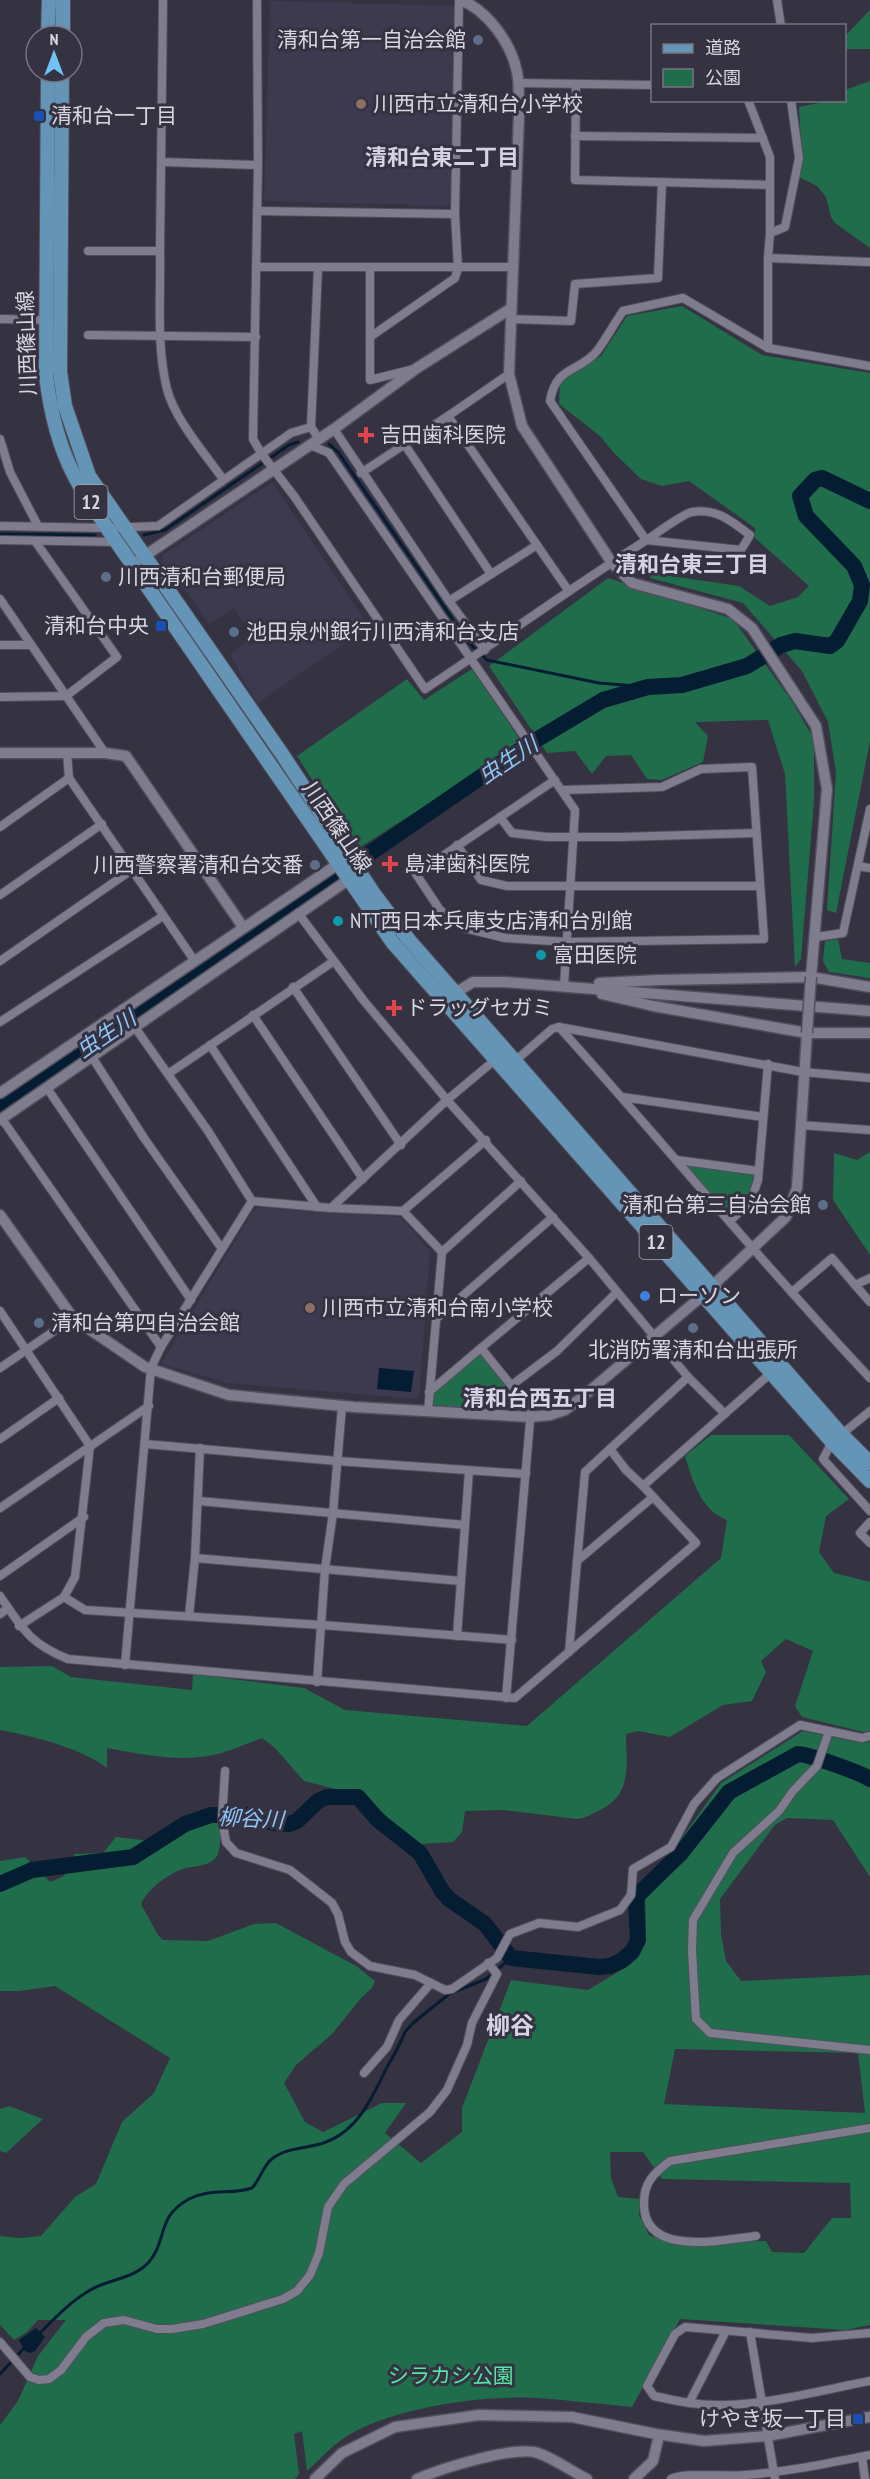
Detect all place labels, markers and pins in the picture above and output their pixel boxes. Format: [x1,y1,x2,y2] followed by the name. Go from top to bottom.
[277,26,466,53] place label: 清和台第一自治会館
[471,33,485,47] marker: 清和台第一自治会館
[373,90,583,117] place label: 川西市立清和台小学校
[354,97,368,111] marker: 川西市立清和台小学校
[51,102,177,129] place label: 清和台一丁目
[32,109,46,123] marker: 清和台一丁目
[380,421,506,448] place label: 吉田歯科医院
[357,426,375,444] marker: 吉田歯科医院
[118,563,286,590] place label: 川西清和台郵便局
[99,570,113,584] marker: 川西清和台郵便局
[44,612,149,639] place label: 清和台中央
[246,618,519,645] place label: 池田泉州銀行川西清和台支店
[154,619,168,633] marker: 清和台中央
[227,625,241,639] marker: 池田泉州銀行川西清和台支店
[404,850,530,877] place label: 島津歯科医院
[93,851,303,878] place label: 川西警察署清和台交番
[381,855,399,873] marker: 島津歯科医院
[308,858,322,872] marker: 川西警察署清和台交番
[350,907,633,934] place label: NTT西日本兵庫支店清和台別館
[331,914,345,928] marker: NTT西日本兵庫支店清和台別館
[553,941,637,968] place label: 富田医院
[534,948,548,962] marker: 富田医院
[406,994,553,1021] place label: ドラッグセガミ
[387,1001,401,1015] marker: ドラッグセガミ
[622,1191,811,1218] place label: 清和台第三自治会館
[816,1198,830,1212] marker: 清和台第三自治会館
[657,1282,741,1309] place label: ローソン
[638,1289,652,1303] marker: ローソン
[322,1294,553,1321] place label: 川西市立清和台南小学校
[303,1301,317,1315] marker: 川西市立清和台南小学校
[51,1309,240,1336] place label: 清和台第四自治会館
[32,1316,46,1330] marker: 清和台第四自治会館
[686,1321,700,1335] marker: 北消防署清和台出張所
[588,1336,798,1363] place label: 北消防署清和台出張所
[699,2405,846,2432] place label: けやき坂一丁目
[851,2412,865,2426] marker: けやき坂一丁目

